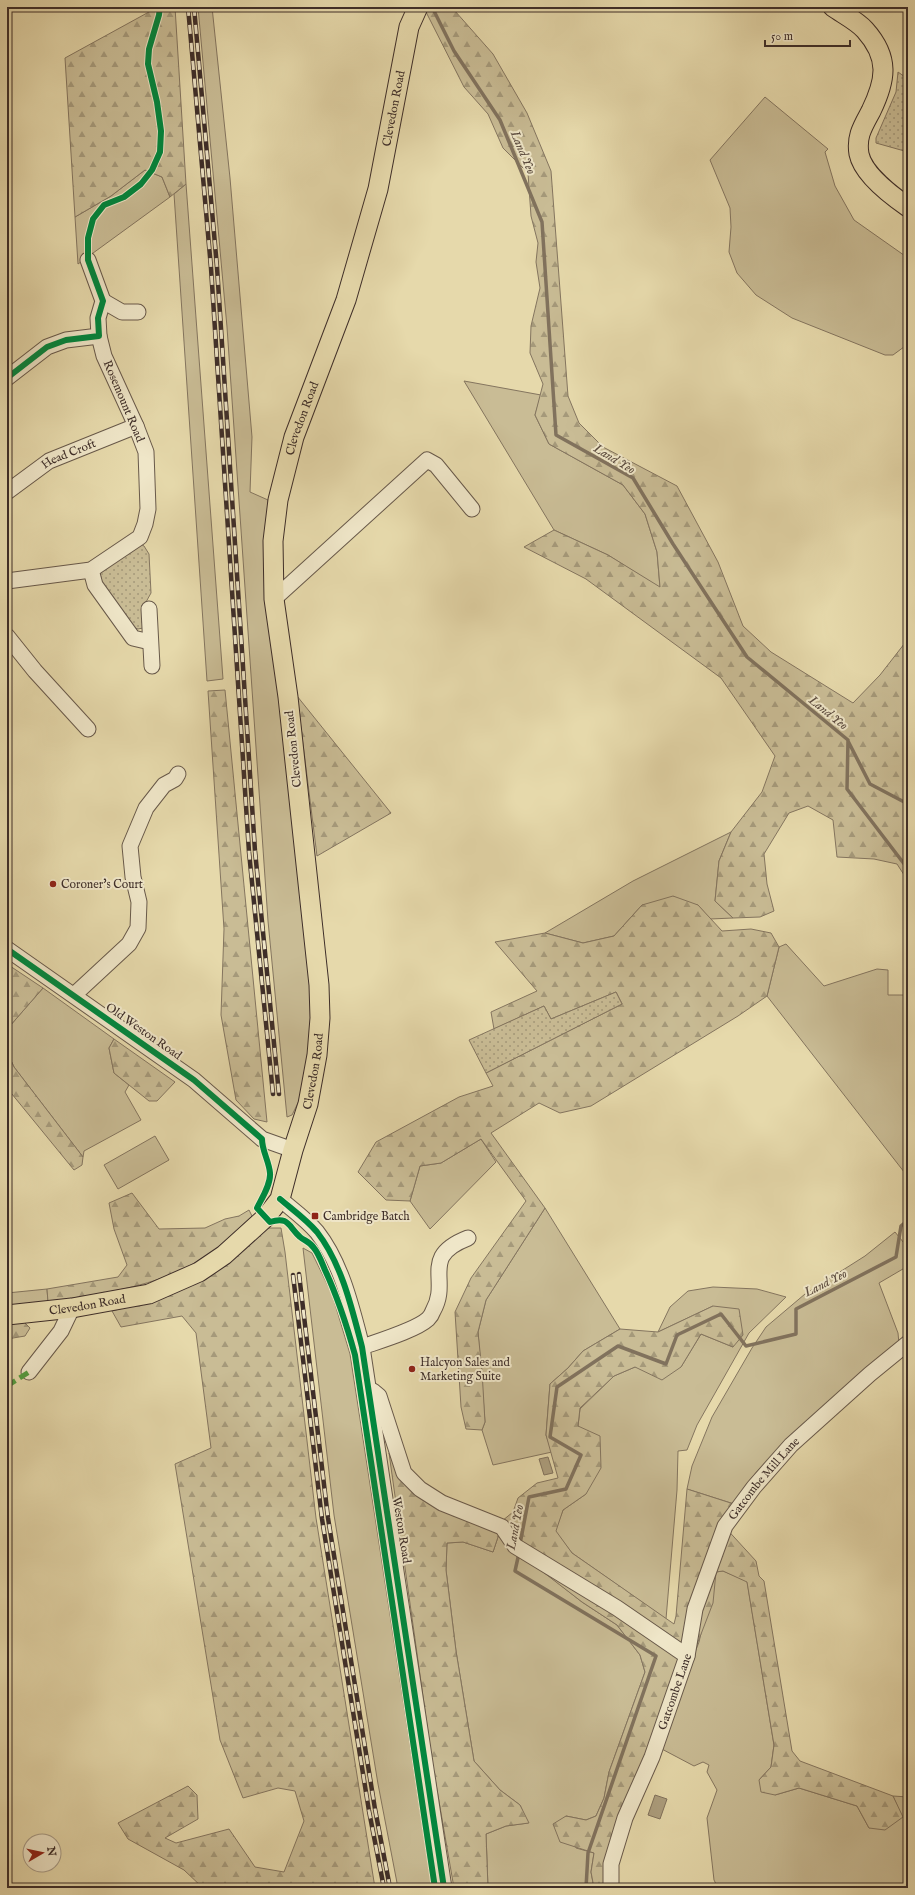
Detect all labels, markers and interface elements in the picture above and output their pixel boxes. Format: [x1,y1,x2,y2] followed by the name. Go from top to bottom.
[765,22,850,48] scale bar
[771,29,793,44] text: 50 m
[379,69,409,148] street label: Clevedon Road
[505,127,540,177] water label: Land Yeo
[100,358,148,445] street label: Rosemount Road
[283,379,322,457] street label: Clevedon Road
[38,436,98,472] street label: Head Croft
[589,440,638,479] water label: Land Yeo
[804,692,851,734] water label: Land Yeo
[282,709,305,788] street label: Clevedon Road
[61,877,143,892] place label: Coroner's Court
[48,879,58,889] marker: Coroner's Court
[103,1000,185,1064] street label: Old Weston Road
[300,1032,327,1112] street label: Clevedon Road
[323,1209,410,1224] place label: Cambridge Batch
[310,1211,320,1221] marker: Cambridge Batch
[801,1265,850,1302] water label: Land Yeo
[48,1291,127,1318] street label: Clevedon Road
[420,1355,510,1384] place label: Halcyon Sales and Marketing Suite
[407,1364,417,1374] marker: Halcyon Sales and Marketing Suite
[725,1434,803,1523] street label: Gatcombe Mill Lane
[389,1496,414,1565] street label: Weston Road
[503,1503,528,1552] water label: Land Yeo
[655,1651,695,1732] street label: Gatcombe Lane
[22,1833,62,1873] north arrow
[43,1845,59,1858] text: N

